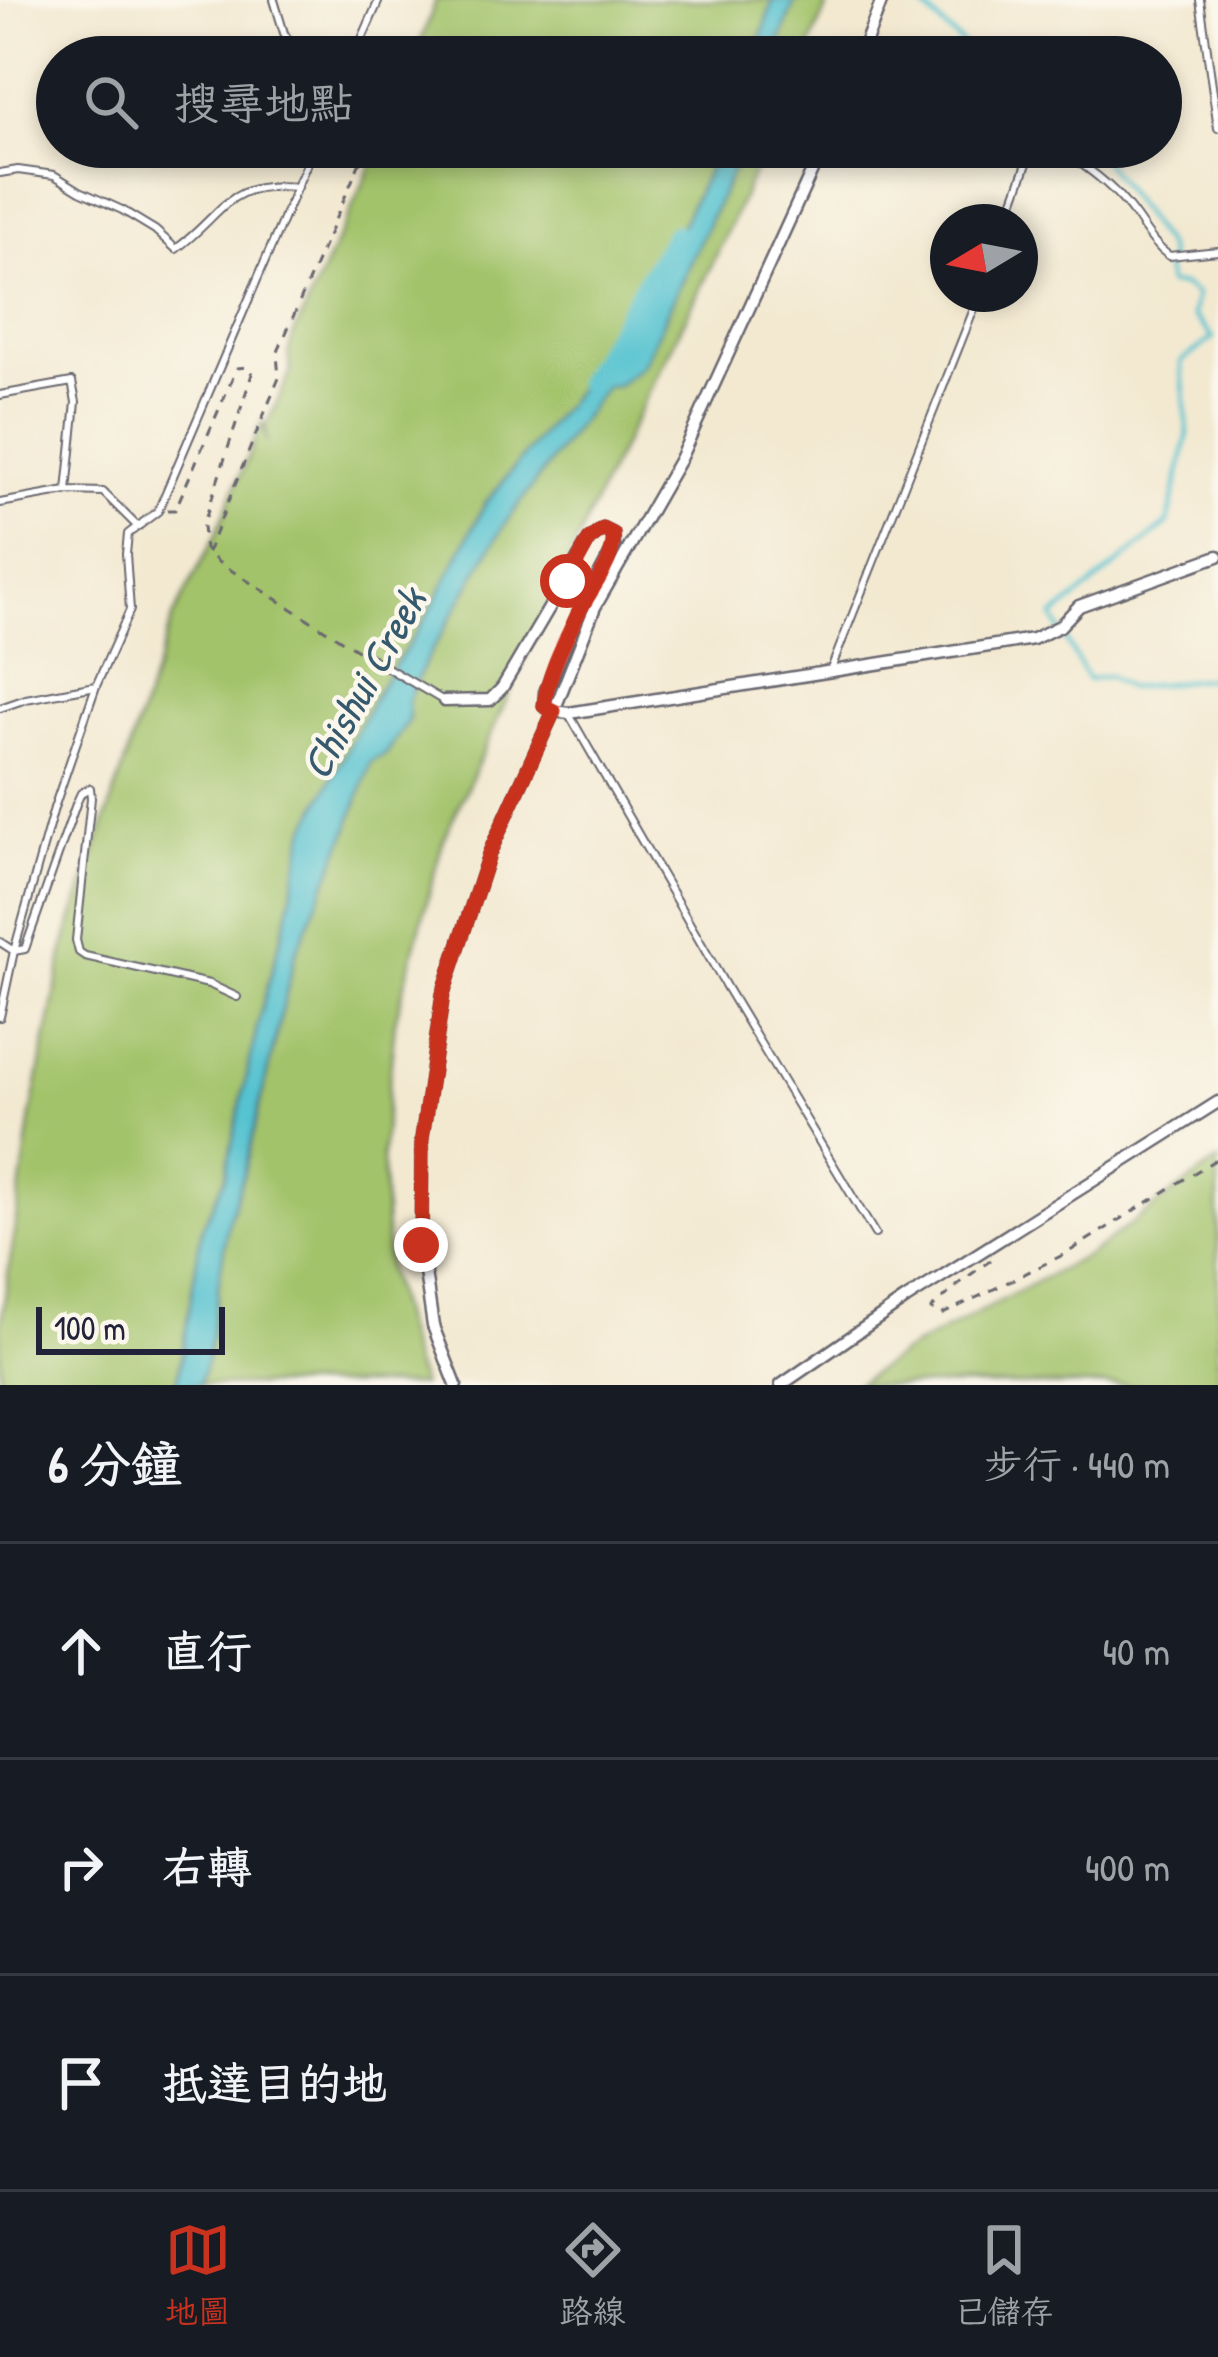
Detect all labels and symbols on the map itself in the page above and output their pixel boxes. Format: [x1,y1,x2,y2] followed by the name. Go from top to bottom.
[930,204,1038,312] north arrow
[540,554,594,608] route start
[287,574,441,789] water label: Chishui Creek
[394,1218,448,1272] route end
[36,1301,225,1354] scale bar

